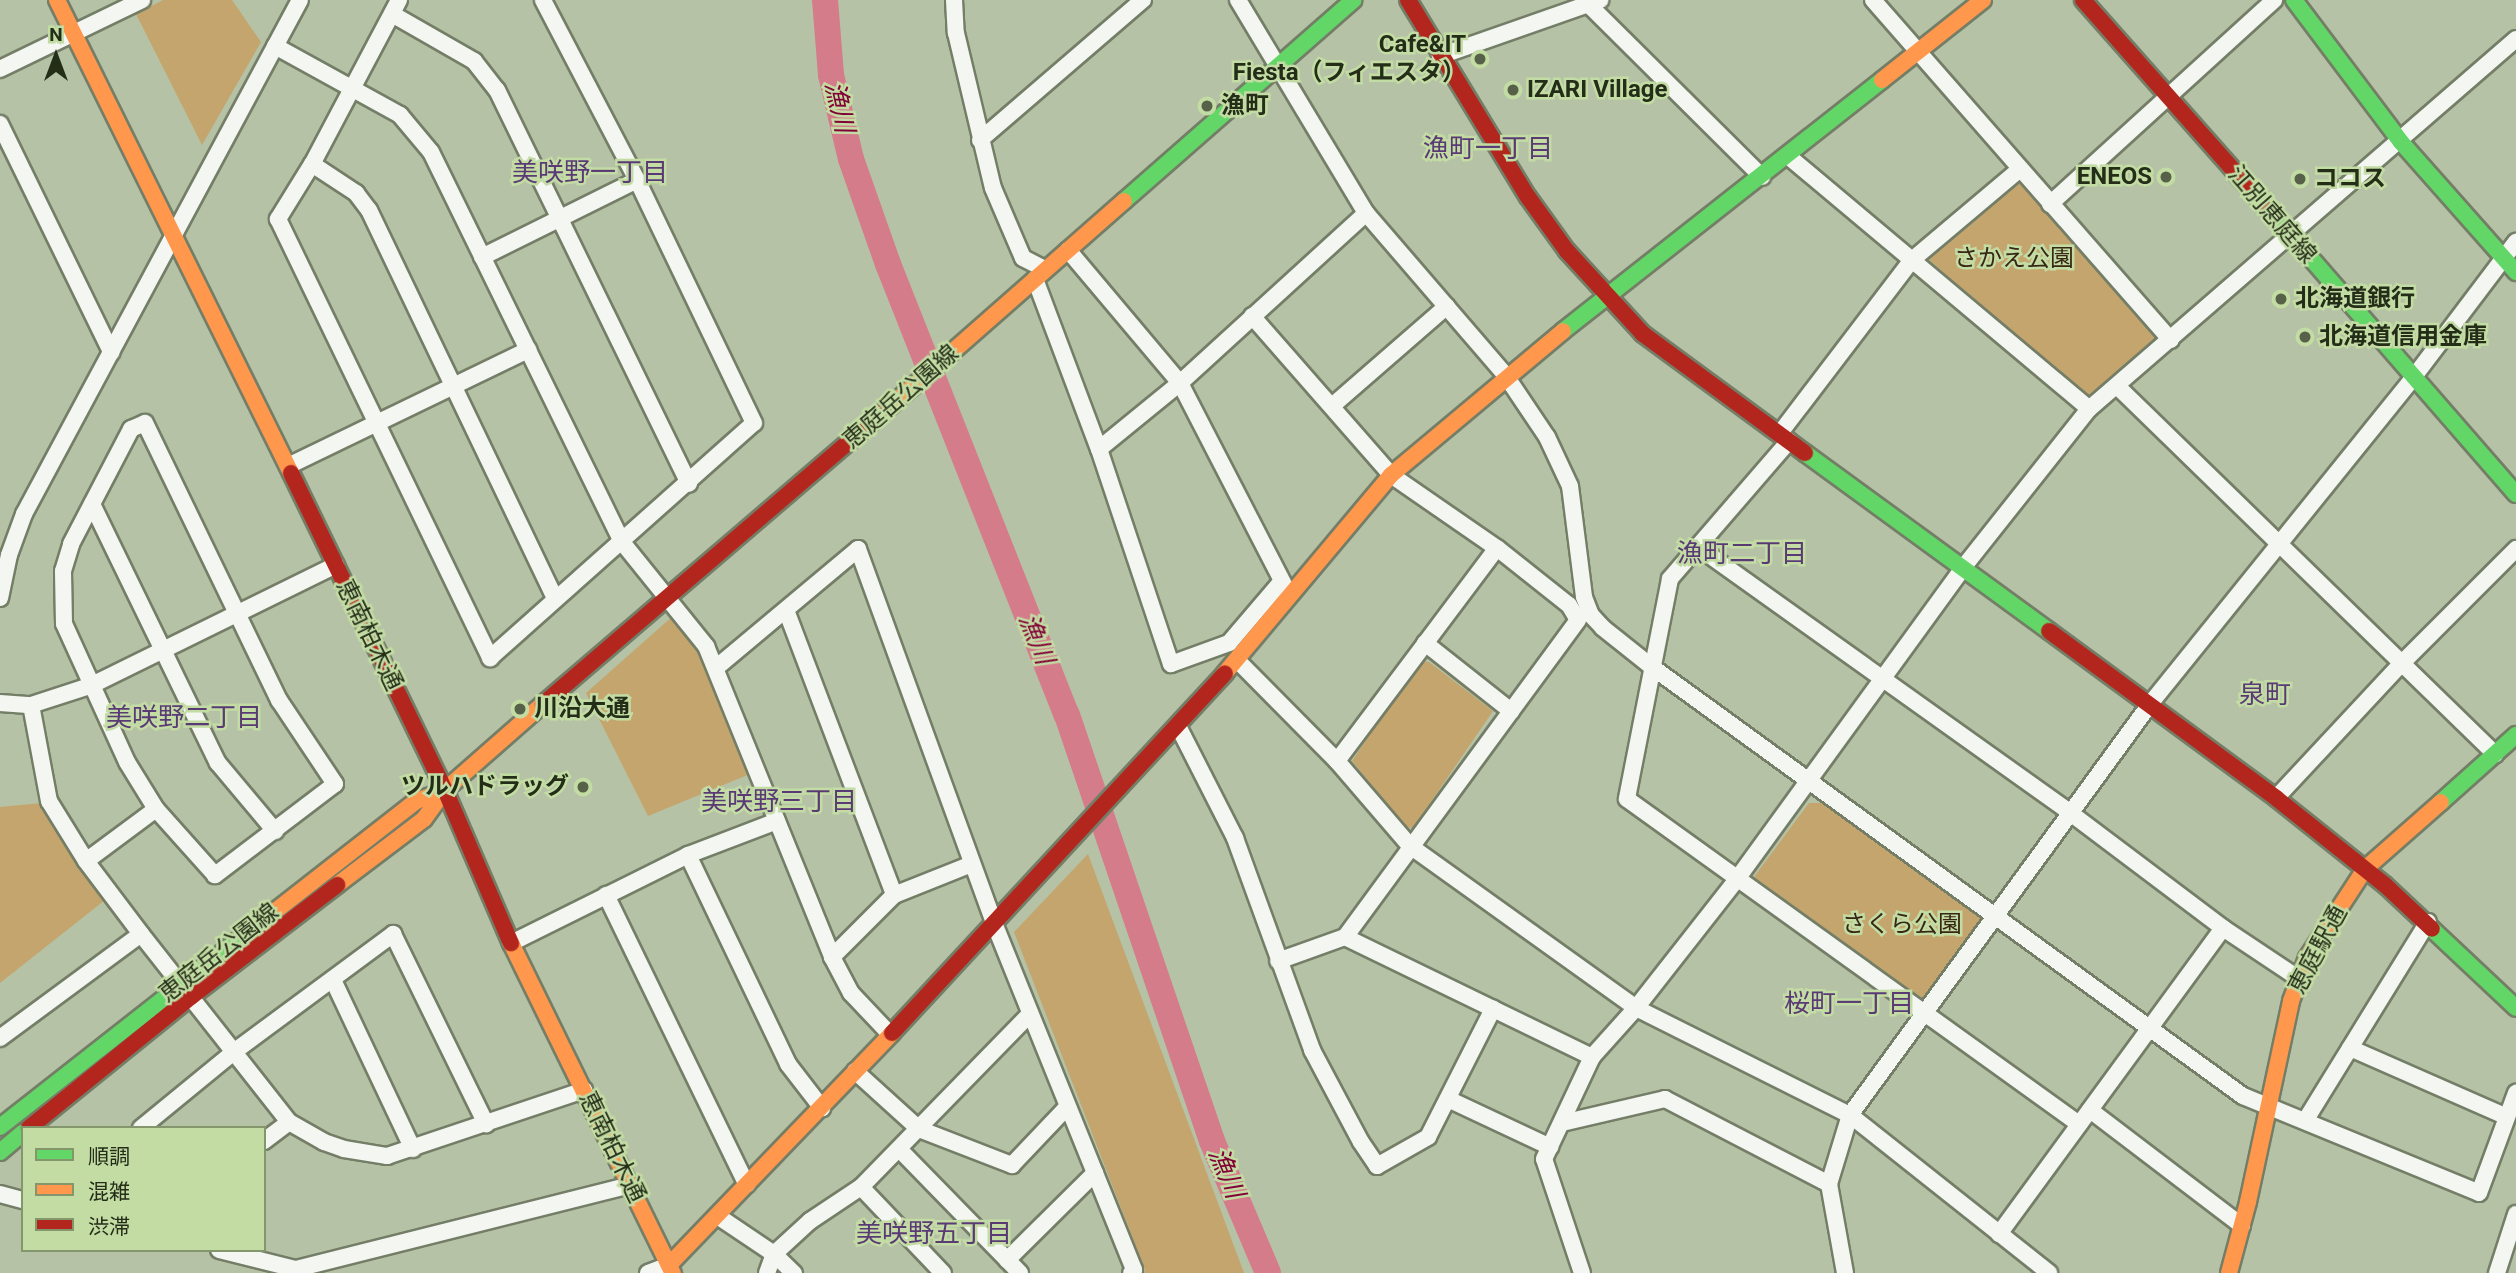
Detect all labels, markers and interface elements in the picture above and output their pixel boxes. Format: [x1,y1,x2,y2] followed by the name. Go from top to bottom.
[21,21,91,91] north arrow
[49,23,63,46] text: N
[1232,31,1466,87] place label: Cafe&IT Fiesta（フィエスタ）
[1472,51,1488,67] marker: Cafe&IT Fiesta（フィエスタ）
[1527,76,1667,104] place label: IZARI Village
[818,78,860,136] water label: 漁川
[1505,82,1521,98] marker: IZARI Village
[1221,92,1269,120] place label: 漁町
[1199,98,1215,114] marker: 漁町
[1423,133,1553,165] district label: 漁町一丁目
[512,157,668,189] district label: 美咲野一丁目
[2222,160,2322,270] street label: 江別恵庭線
[2077,163,2152,191] place label: ENEOS
[2314,165,2386,193] place label: ココス
[2158,169,2174,185] marker: ENEOS
[2292,171,2308,187] marker: ココス
[1954,245,2074,273] park label: さかえ公園
[2295,285,2415,313] place label: 北海道銀行
[2273,291,2289,307] marker: 北海道銀行
[2319,323,2487,351] place label: 北海道信用金庫
[2297,329,2313,345] marker: 北海道信用金庫
[837,339,965,455] street label: 恵庭岳公園線
[1677,538,1807,570] district label: 漁町二丁目
[330,575,408,695] street label: 恵南柏木通
[1012,609,1060,669] water label: 漁川
[2239,679,2291,711] district label: 泉町
[534,695,630,723] place label: 川沿大通
[512,701,528,717] marker: 川沿大通
[106,702,262,734] district label: 美咲野二丁目
[401,773,569,801] place label: ツルハドラッグ
[575,779,591,795] marker: ツルハドラッグ
[701,786,857,818] district label: 美咲野三丁目
[153,897,285,1009] street label: 恵庭岳公園線
[2283,901,2353,999] street label: 恵庭駅通
[1842,911,1962,939] park label: さくら公園
[1784,988,1914,1020] district label: 桜町一丁目
[573,1087,651,1207] street label: 恵南柏木通
[21,1126,266,1252] legend
[1201,1143,1251,1203] water label: 漁川
[88,1145,130,1169] text: 順調
[88,1180,130,1204] text: 混雑
[88,1215,130,1239] text: 渋滞
[856,1218,1012,1250] district label: 美咲野五丁目

